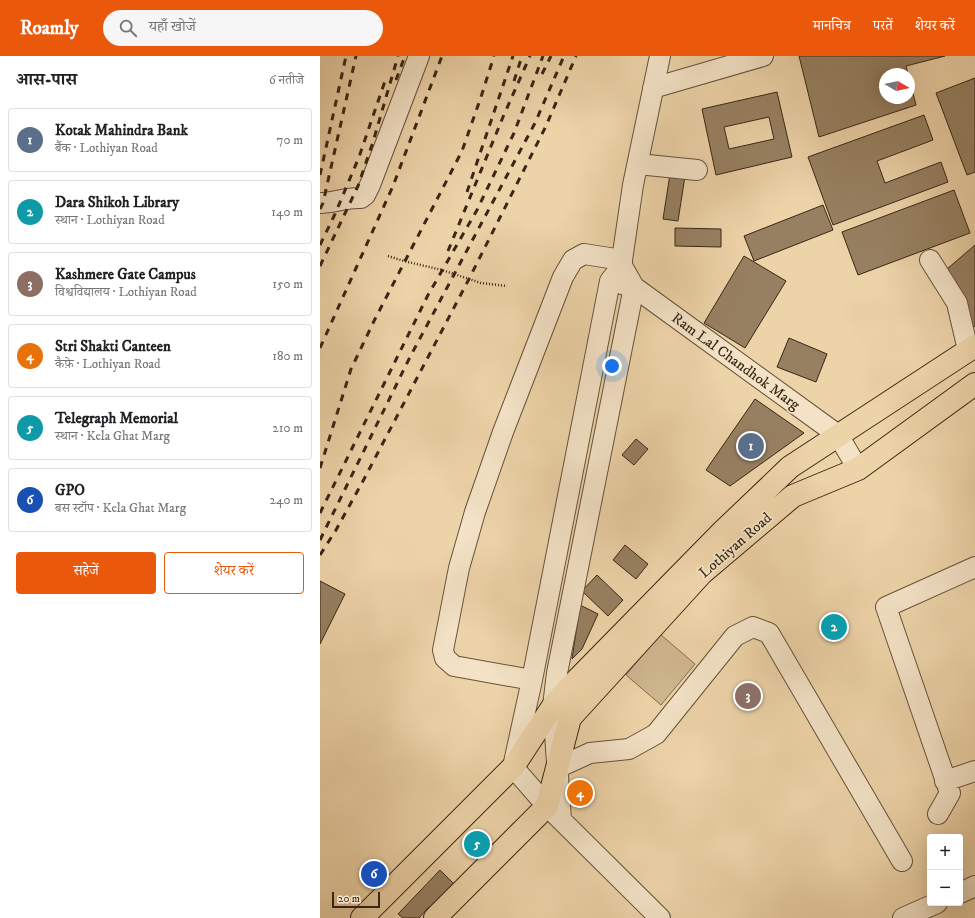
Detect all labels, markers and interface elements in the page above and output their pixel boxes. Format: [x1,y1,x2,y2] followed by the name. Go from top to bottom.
[103,10,383,46] search box
[20,17,79,40] text: Roamly
[117,17,139,39] icon: search
[149,17,196,36] text: यहाँ खोजें
[813,17,851,35] text: मानचित्र
[873,17,893,35] text: परतें
[915,17,955,35] text: शेयर करें
[879,68,915,104] north arrow
[16,69,77,91] text: आस-पास
[269,72,304,88] text: 6 नतीजे
[55,121,188,140] text: Kotak Mahindra Bank
[28,132,32,148] text: 1
[277,132,303,148] text: 70 m
[55,140,158,156] text: बैंक · Lothiyan Road
[55,193,179,212] text: Dara Shikoh Library
[27,204,33,220] text: 2
[271,204,303,220] text: 140 m
[55,212,165,228] text: स्थान · Lothiyan Road
[55,265,196,284] text: Kashmere Gate Campus
[28,276,32,292] text: 3
[272,276,303,292] text: 150 m
[55,284,197,300] text: विश्वविद्यालय · Lothiyan Road
[668,308,804,415] street label: Ram Lal Chandhok Marg
[55,337,171,356] text: Stri Shakti Canteen
[26,348,34,364] text: 4
[272,348,303,364] text: 180 m
[55,356,161,372] text: कैफ़े · Lothiyan Road
[602,356,622,376] your location
[55,409,178,428] text: Telegraph Memorial
[27,420,33,436] text: 5
[272,420,303,436] text: 210 m
[55,428,170,444] text: स्थान · Kela Ghat Marg
[738,431,764,461] pin: 1
[55,481,85,500] text: GPO
[27,492,33,508] text: 6
[270,492,303,508] text: 240 m
[55,500,186,516] text: बस स्टॉप · Kela Ghat Marg
[695,508,776,582] street label: Lothiyan Road
[16,552,156,594] button: सहेजें
[164,552,304,594] button: शेयर करें
[821,612,847,642] pin: 2
[735,681,761,711] pin: 3
[567,778,593,808] pin: 4
[464,829,490,859] pin: 5
[927,834,963,906] map controls
[927,834,963,870] button: +
[361,859,387,889] pin: 6
[927,870,963,906] button: −
[332,890,380,909] scale bar
[338,892,360,906] text: 20 m

